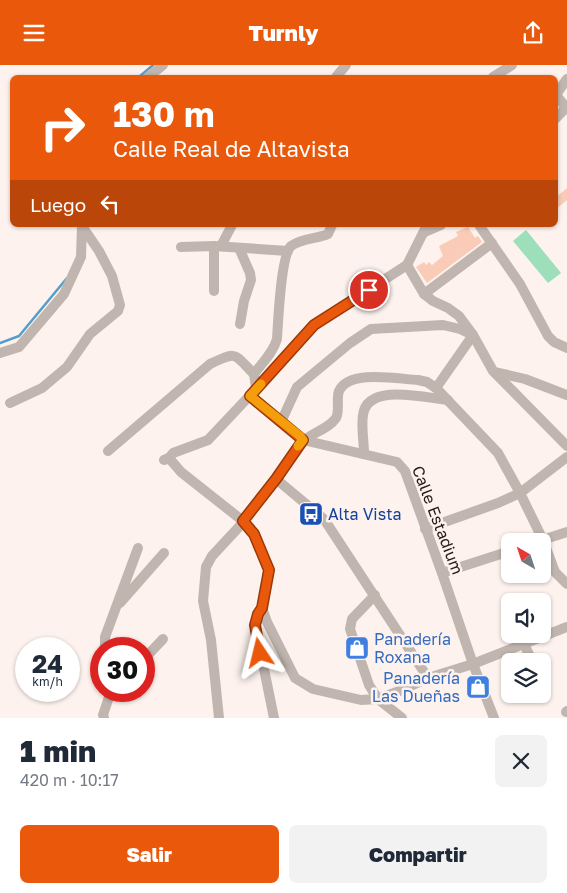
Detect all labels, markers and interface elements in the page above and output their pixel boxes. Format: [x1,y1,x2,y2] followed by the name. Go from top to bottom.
[20,19,48,47] icon: menu
[249,19,318,46] text: Turnly
[519,19,547,47] icon: share
[113,93,215,135] text: 130 m
[30,95,95,160] icon: right
[113,135,350,162] text: Calle Real de Altavista
[96,190,124,218] icon: left
[30,193,86,216] text: Luego
[348,269,390,311] pin
[355,276,383,304] icon: arrive
[408,463,468,577] street label: Calle Estadium
[298,501,324,527] bus stop icon: Alta Vista
[328,504,402,524] place label: Alta Vista
[501,533,551,583] north arrow
[501,533,551,703] map controls
[501,593,551,643] button: sound
[233,626,285,678] position arrow
[374,629,451,667] place label: Panadería Roxana
[344,635,370,661] shop icon: Panadería Roxana
[90,637,155,702] speed limit sign: 30
[32,648,63,679] text: 24
[501,653,551,703] button: layers
[372,668,460,706] place label: Panadería Las Dueñas
[32,674,63,689] text: km/h
[465,674,491,700] shop icon: Panadería Las Dueñas
[20,733,96,769] text: 1 min
[495,735,547,787] button: close
[20,770,119,790] text: 420 m · 10:17
[20,825,279,883] button: Salir
[289,825,547,883] button: Compartir

